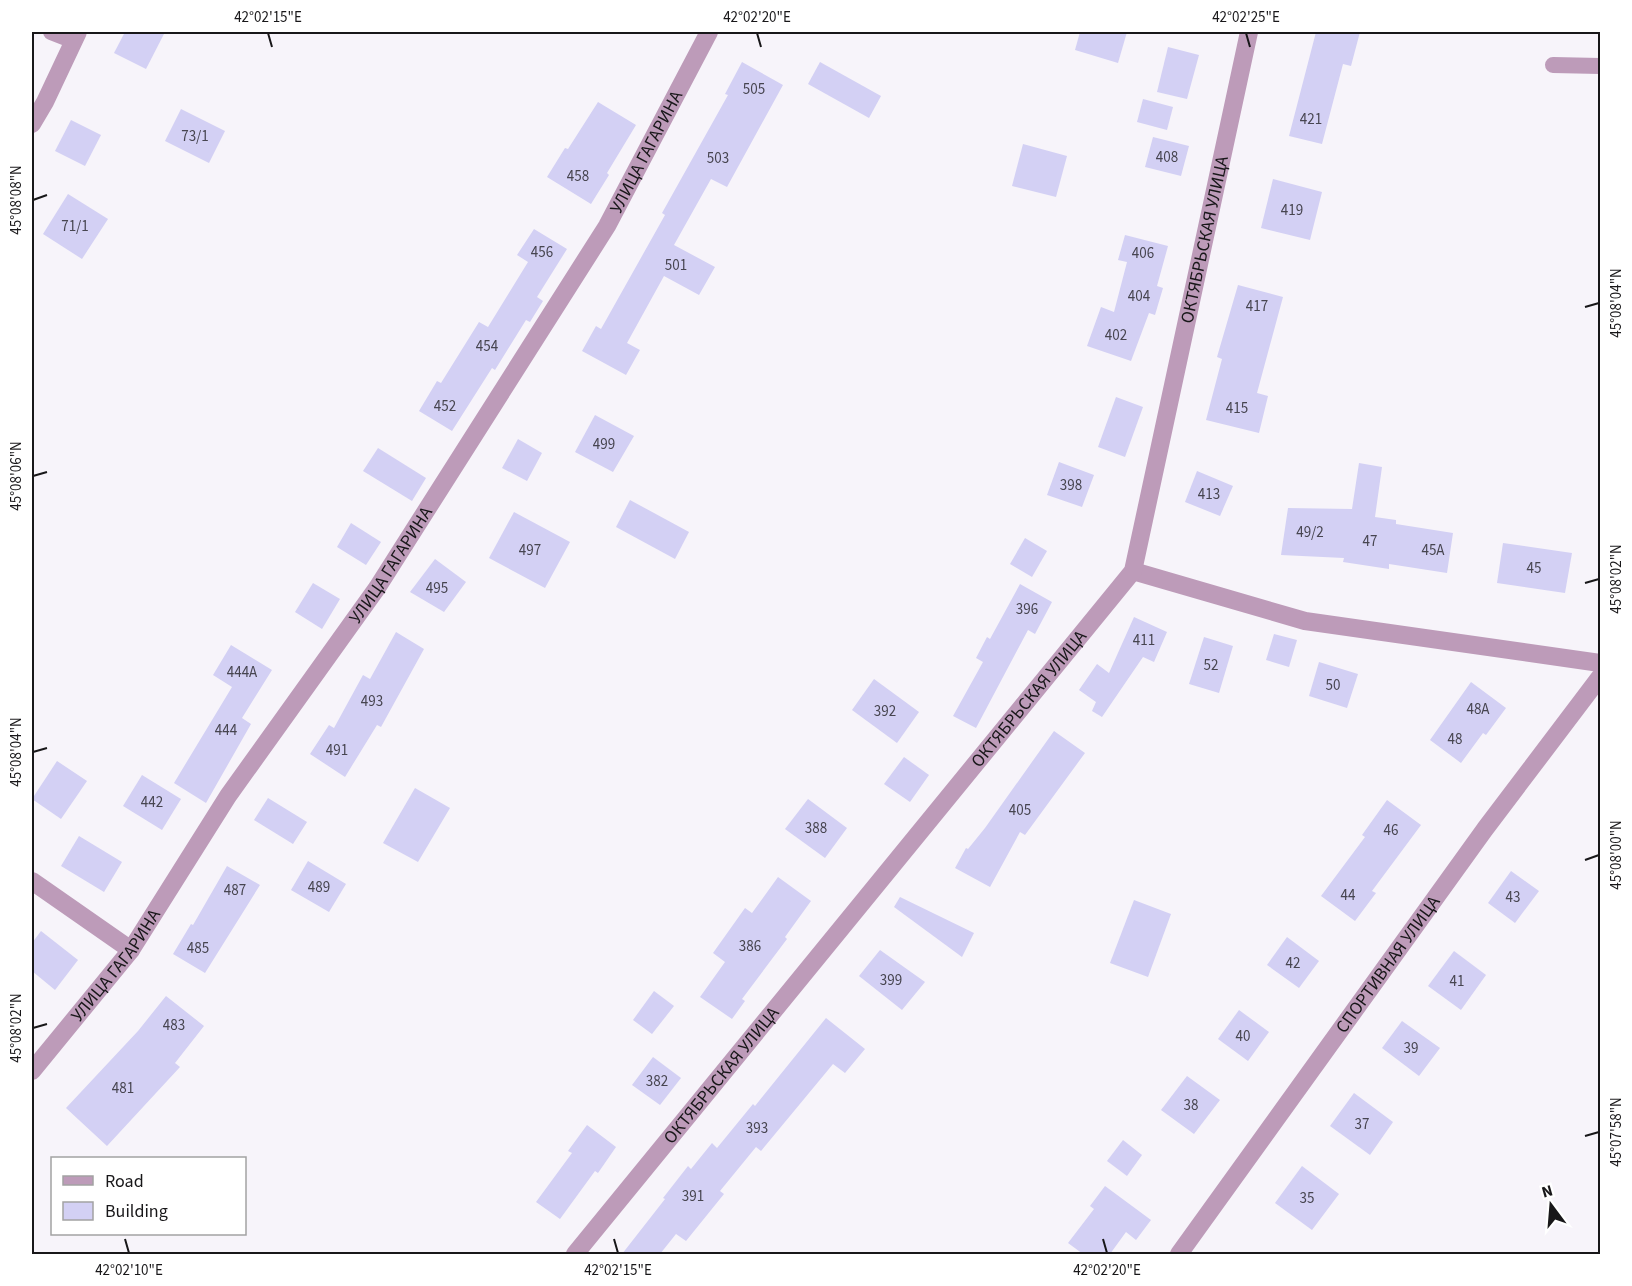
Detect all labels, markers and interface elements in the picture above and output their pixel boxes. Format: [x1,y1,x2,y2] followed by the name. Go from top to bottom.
[234,7,302,28] text: 42°02'15"E
[723,7,791,28] text: 42°02'20"E
[1212,7,1280,28] text: 42°02'25"E
[743,79,765,100] house number: 505
[604,86,689,217] street label: УЛИЦА ГАГАРИНА
[1300,109,1322,130] house number: 421
[181,126,209,147] house number: 73/1
[1156,147,1178,168] house number: 408
[707,148,729,169] house number: 503
[1174,153,1235,326] street label: ОКТЯБРЬСКАЯ УЛИЦА
[6,165,27,235] text: 45°08'08"N
[567,166,589,187] house number: 458
[1281,200,1303,221] house number: 419
[61,216,89,237] house number: 71/1
[531,242,553,263] house number: 456
[1132,243,1154,264] house number: 406
[665,255,687,276] house number: 501
[1606,268,1627,338] text: 45°08'04"N
[1128,286,1151,307] house number: 404
[1246,296,1268,317] house number: 417
[1105,325,1127,346] house number: 402
[476,336,499,357] house number: 454
[434,396,456,417] house number: 452
[1226,398,1248,419] house number: 415
[593,434,615,455] house number: 499
[6,441,27,511] text: 45°08'06"N
[1060,475,1082,496] house number: 398
[1198,484,1220,505] house number: 413
[343,501,438,628] street label: УЛИЦА ГАГАРИНА
[1296,522,1324,543] house number: 49/2
[1363,531,1377,552] house number: 47
[519,540,541,561] house number: 497
[1421,540,1445,561] house number: 45А
[1606,544,1627,614] text: 45°08'02"N
[1527,558,1541,579] house number: 45
[426,578,448,599] house number: 495
[1016,599,1038,620] house number: 396
[965,625,1092,773] street label: ОКТЯБРЬСКАЯ УЛИЦА
[1133,630,1155,651] house number: 411
[1204,655,1218,676] house number: 52
[227,662,258,683] house number: 444А
[1326,675,1340,696] house number: 50
[361,691,383,712] house number: 493
[1466,699,1490,720] house number: 48А
[874,701,896,722] house number: 392
[6,717,27,787] text: 45°08'04"N
[215,720,238,741] house number: 444
[1448,729,1462,750] house number: 48
[326,740,348,761] house number: 491
[141,792,163,813] house number: 442
[1009,800,1031,821] house number: 405
[805,818,827,839] house number: 388
[1384,820,1398,841] house number: 46
[1606,820,1627,890] text: 45°08'00"N
[308,877,330,898] house number: 489
[224,880,246,901] house number: 487
[1341,885,1356,906] house number: 44
[1506,887,1520,908] house number: 43
[1330,890,1446,1038] street label: СПОРТИВНАЯ УЛИЦА
[65,904,166,1027] street label: УЛИЦА ГАГАРИНА
[739,936,761,957] house number: 386
[187,938,209,959] house number: 485
[1286,953,1300,974] house number: 42
[880,970,902,991] house number: 399
[1450,971,1464,992] house number: 41
[6,993,27,1063] text: 45°08'02"N
[658,1001,785,1149] street label: ОКТЯБРЬСКАЯ УЛИЦА
[163,1015,185,1036] house number: 483
[1236,1026,1250,1047] house number: 40
[1404,1038,1418,1059] house number: 39
[646,1071,668,1092] house number: 382
[112,1078,134,1099] house number: 481
[1184,1095,1198,1116] house number: 38
[1606,1097,1627,1167] text: 45°07'58"N
[1355,1114,1369,1135] house number: 37
[746,1118,768,1139] house number: 393
[51,1157,246,1235] legend
[105,1169,144,1194] text: Road
[1521,1175,1581,1235] north arrow
[1539,1180,1555,1204] text: N
[682,1186,704,1207] house number: 391
[1300,1188,1314,1209] house number: 35
[105,1199,168,1224] text: Building
[95,1260,163,1281] text: 42°02'10"E
[584,1260,652,1281] text: 42°02'15"E
[1073,1260,1141,1281] text: 42°02'20"E

